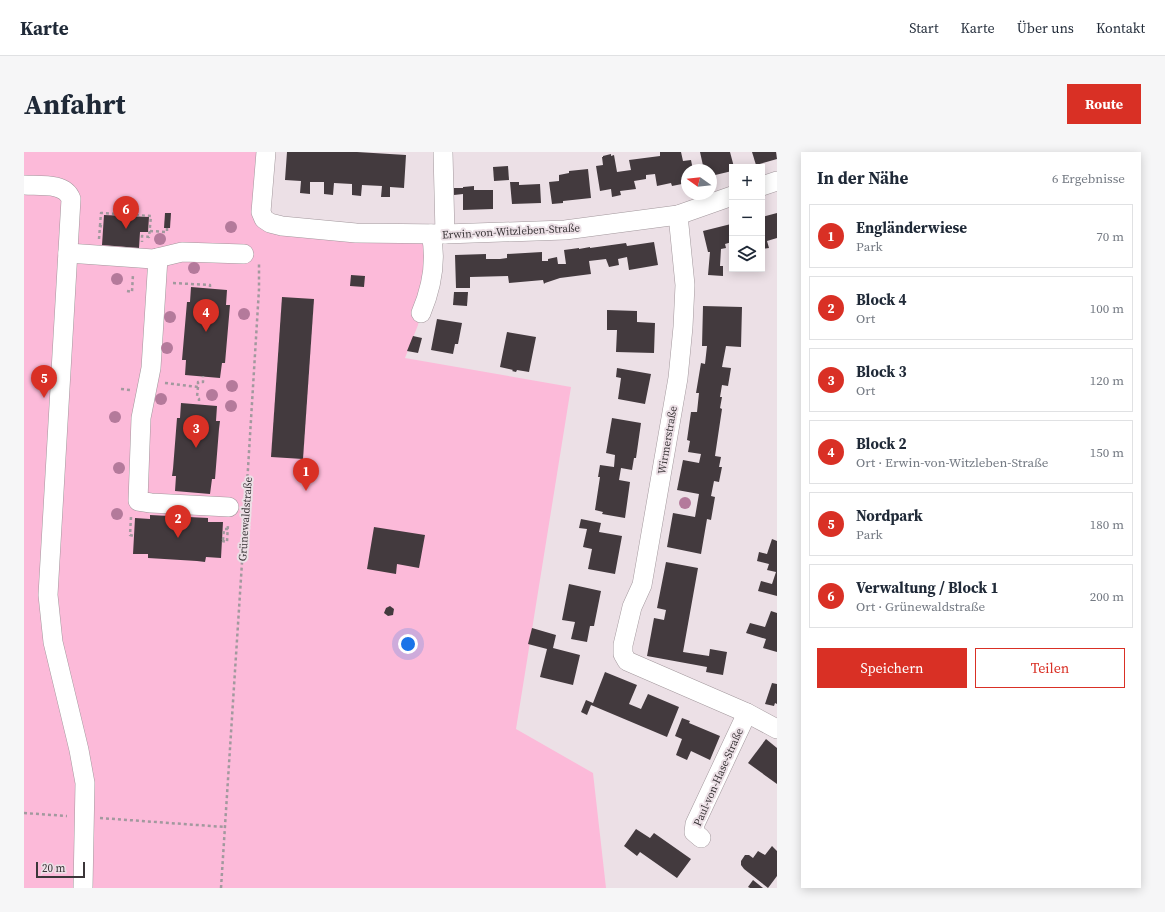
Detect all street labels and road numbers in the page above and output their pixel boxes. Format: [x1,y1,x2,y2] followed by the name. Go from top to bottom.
[442,220,581,243] street label: Erwin-von-Witzleben-Straße
[654,404,681,475] street label: Wirmerstraße
[235,476,256,562] street label: Grünewaldstraße
[690,725,747,829] street label: Paul-von-Hase-Straße

